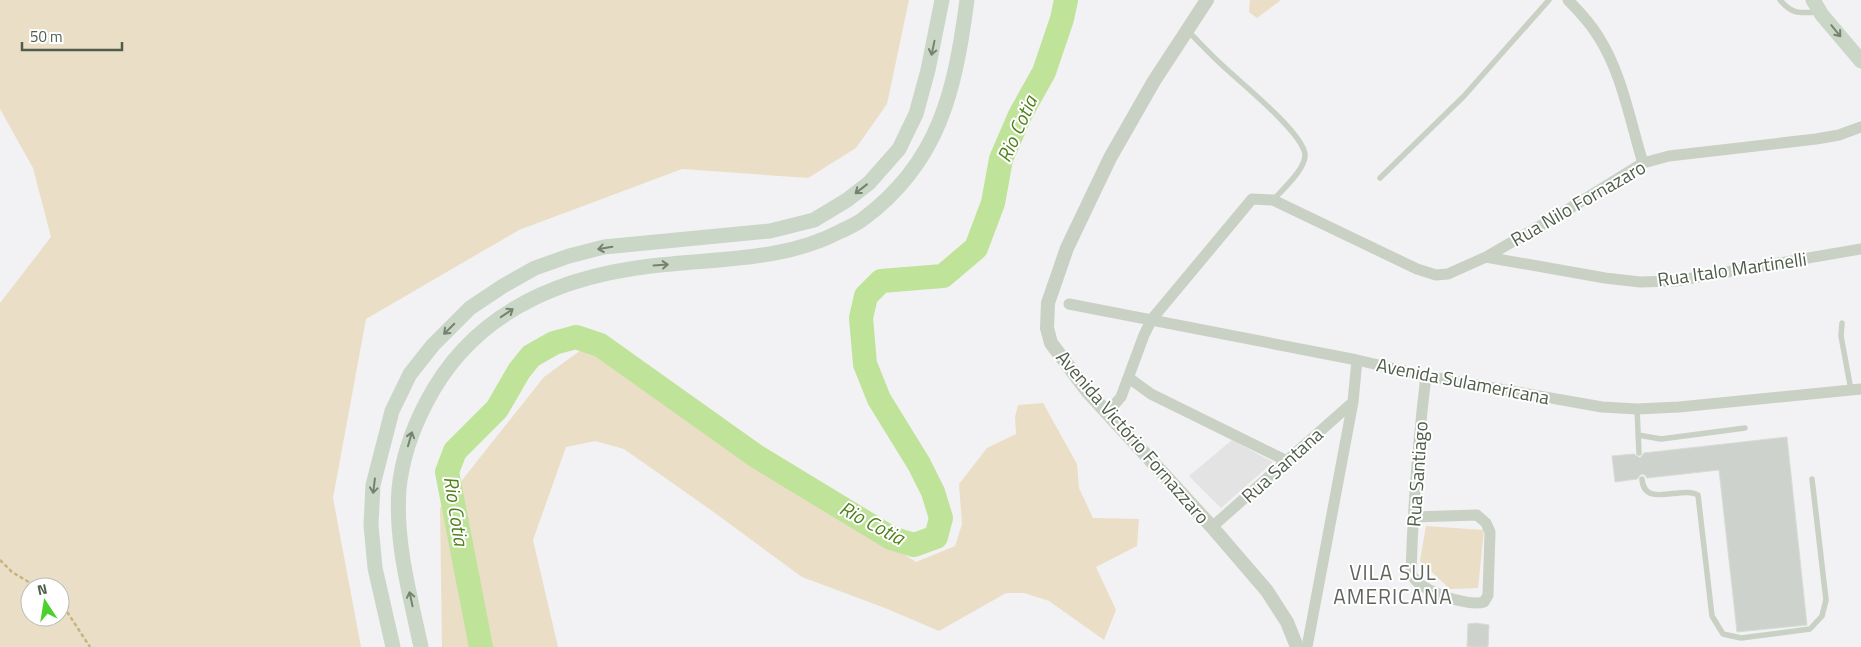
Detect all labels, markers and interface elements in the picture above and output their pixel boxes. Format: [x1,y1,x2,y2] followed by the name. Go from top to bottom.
[22,20,122,52] scale bar
[30,25,63,48] text: 50 m
[1830,25,1841,38] one-way arrow
[928,39,937,55] one-way arrow
[988,90,1045,167] water label: Rio Cotia
[1505,152,1651,253] street label: Rua Nilo Fornazaro
[855,184,868,195] one-way arrow
[598,243,614,253] one-way arrow
[1655,244,1808,293] street label: Rua Italo Martinelli
[652,260,668,270] one-way arrow
[500,308,514,318] one-way arrow
[443,323,455,335] one-way arrow
[1050,343,1217,530] street label: Avenida Victório Fornazzaro
[1374,350,1553,412] street label: Avenida Sulamericana
[1234,420,1329,509] street label: Rua Santana
[1398,420,1435,528] street label: Rua Santiago
[406,431,415,447] one-way arrow
[436,474,477,549] water label: Rio Cotia
[369,478,379,494] one-way arrow
[834,492,911,553] water label: Rio Cotia
[1333,556,1453,612] district label: VILA SUL AMERICANA
[20,577,70,627] north arrow
[35,578,49,600] text: N
[405,592,415,608] one-way arrow

